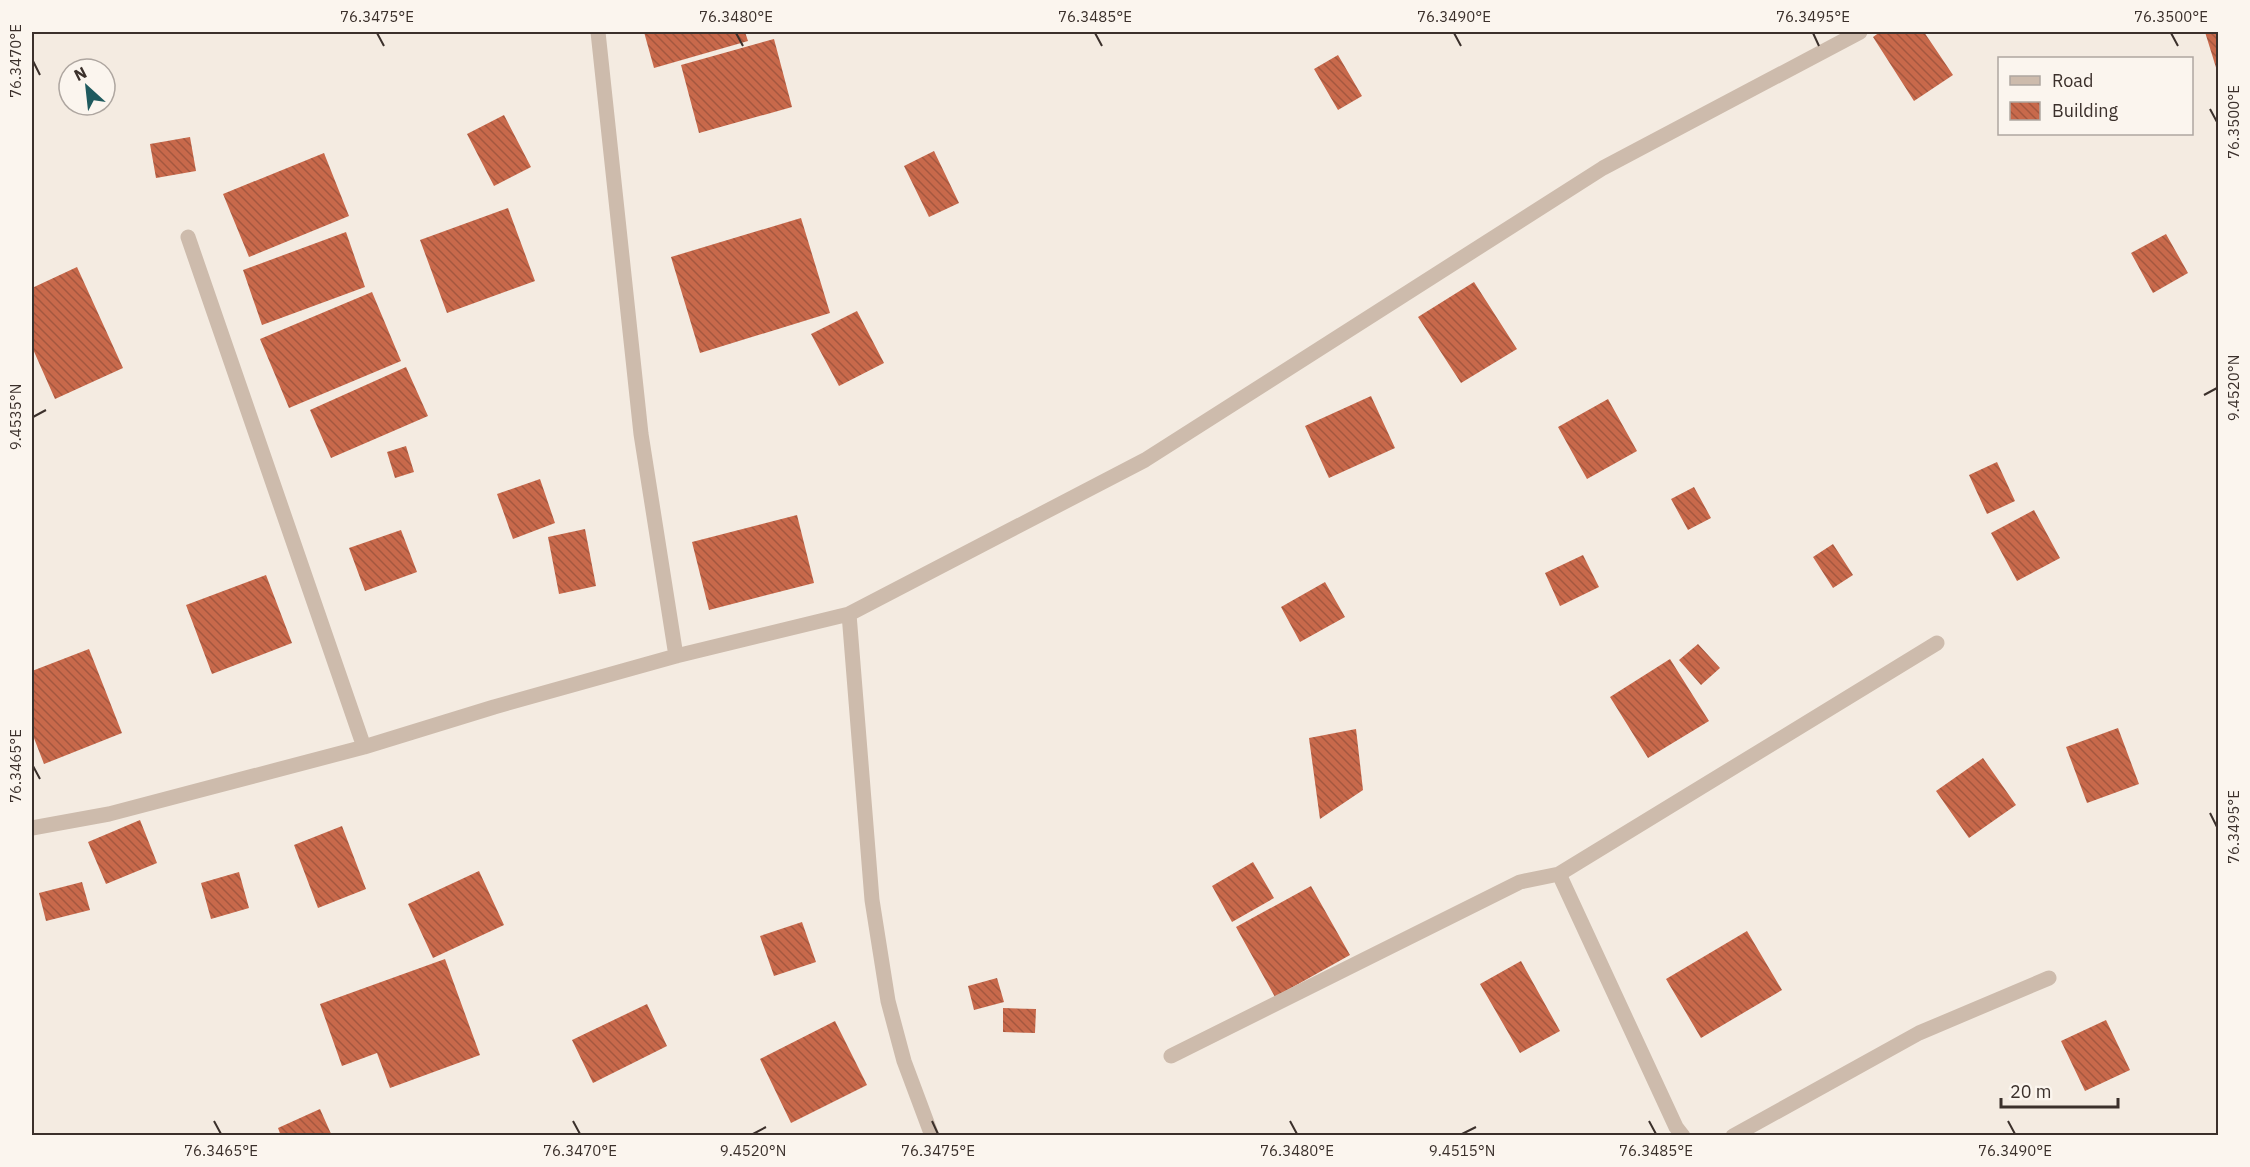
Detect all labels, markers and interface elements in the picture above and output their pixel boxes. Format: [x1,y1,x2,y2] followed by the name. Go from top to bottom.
[340,7,414,26] text: 76.3475°E
[699,7,773,26] text: 76.3480°E
[1058,7,1132,26] text: 76.3485°E
[1417,7,1491,26] text: 76.3490°E
[1776,7,1850,26] text: 76.3495°E
[2134,7,2208,26] text: 76.3500°E
[6,24,25,98] text: 76.3470°E
[57,57,117,117] north arrow
[1998,57,2193,135] legend
[70,62,90,85] text: N
[2052,69,2093,92] text: Road
[2224,85,2243,159] text: 76.3500°E
[2052,99,2119,122] text: Building
[2224,355,2243,421] text: 9.4520°N
[6,384,25,450] text: 9.4535°N
[6,729,25,803] text: 76.3465°E
[2224,790,2243,864] text: 76.3495°E
[2001,1071,2118,1109] scale bar
[2010,1080,2052,1103] text: 20 m
[184,1141,258,1160] text: 76.3465°E
[543,1141,617,1160] text: 76.3470°E
[720,1141,786,1160] text: 9.4520°N
[901,1141,975,1160] text: 76.3475°E
[1260,1141,1334,1160] text: 76.3480°E
[1429,1141,1495,1160] text: 9.4515°N
[1619,1141,1693,1160] text: 76.3485°E
[1978,1141,2052,1160] text: 76.3490°E

